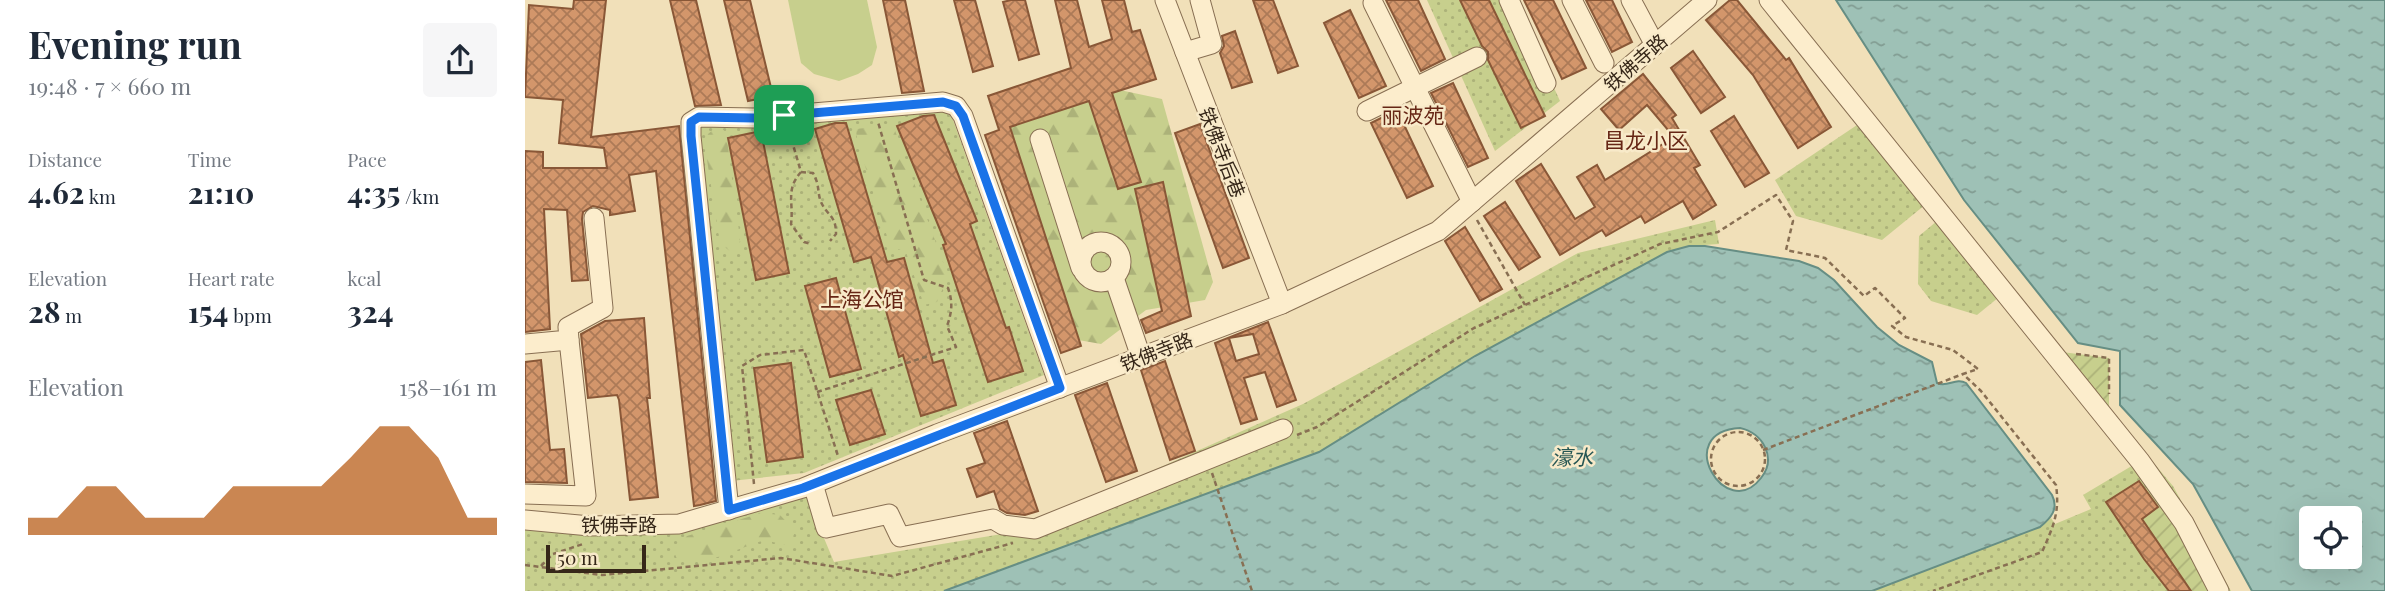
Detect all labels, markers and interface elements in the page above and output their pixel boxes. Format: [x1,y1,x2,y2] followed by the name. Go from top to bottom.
[28,18,242,69] text: Evening run
[423,23,497,97] button: share
[1598,27,1672,97] street label: 铁佛寺路
[28,70,191,101] text: 19:48 · 7 × 660 m
[754,85,814,145] pin
[765,96,803,134] icon: arrive
[1382,100,1445,128] district label: 丽波苑
[1194,103,1252,201] street label: 铁佛寺后巷
[1604,125,1688,153] district label: 昌龙小区
[28,146,102,172] text: Distance
[188,146,232,172] text: Time
[347,146,387,172] text: Pace
[28,172,84,212] text: 4.62
[188,172,254,212] text: 21:10
[347,172,400,212] text: 4:35
[84,183,116,209] text: km
[400,183,439,209] text: /km
[28,265,107,291] text: Elevation
[188,265,275,291] text: Heart rate
[347,265,381,291] text: kcal
[820,284,904,312] district label: 上海公馆
[28,291,61,331] text: 28
[188,291,228,331] text: 154
[347,291,394,331] text: 324
[61,302,82,328] text: m
[228,302,272,328] text: bpm
[1116,325,1196,377] street label: 铁佛寺路
[28,371,124,402] text: Elevation
[399,371,497,402] text: 158–161 m
[1551,442,1594,470] water label: 濠水
[2299,506,2362,569] map controls
[2299,506,2362,569] button: locate
[581,511,657,537] street label: 铁佛寺路
[546,542,646,574] scale bar
[557,544,598,570] text: 50 m

